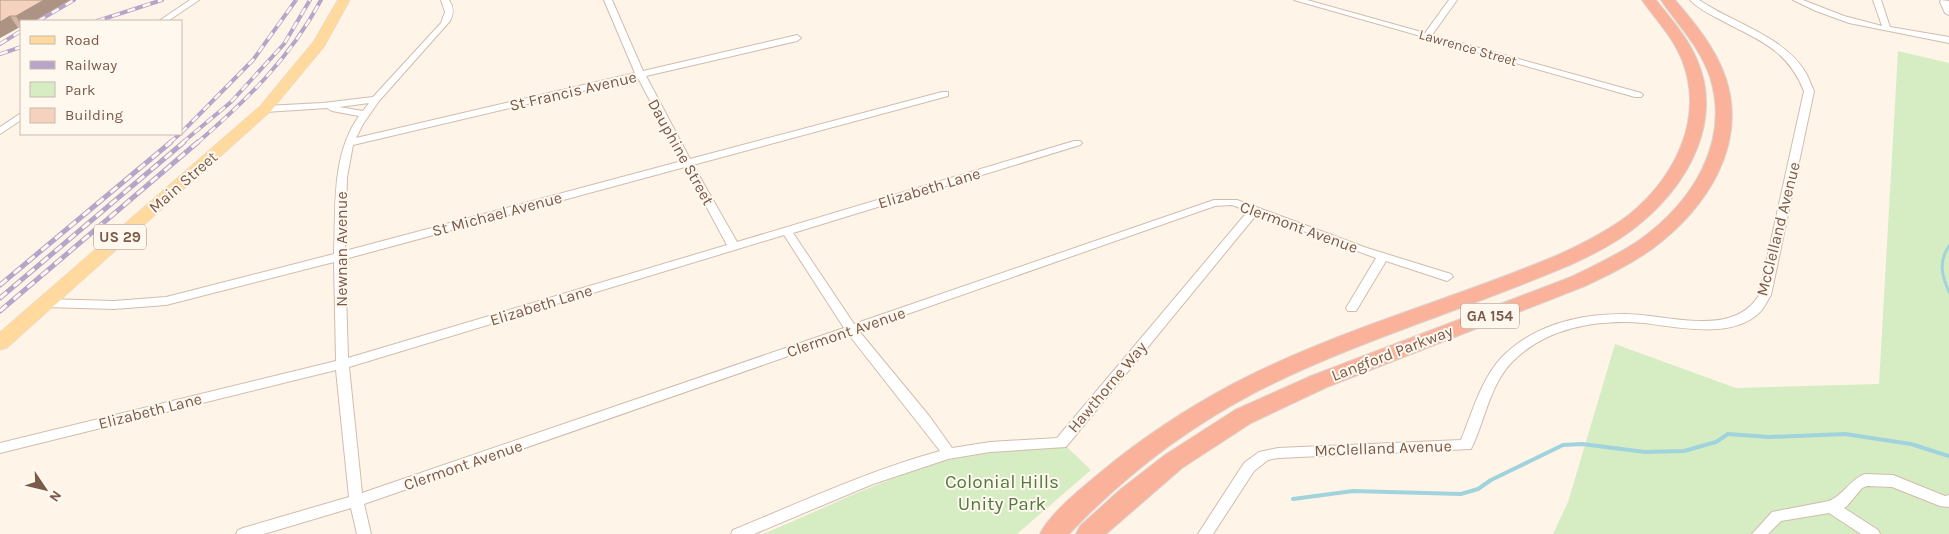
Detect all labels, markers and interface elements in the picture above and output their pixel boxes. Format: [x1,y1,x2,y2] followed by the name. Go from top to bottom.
[20,20,182,135] legend
[1417,26,1519,70] street label: Lawrence Street
[65,31,100,49] text: Road
[65,56,117,74] text: Railway
[508,67,638,115] street label: St Francis Avenue
[65,81,95,99] text: Park
[644,96,718,208] street label: Dauphine Street
[65,106,123,124] text: Building
[145,147,221,217] street label: Main Street
[1752,160,1804,298] street label: McClelland Avenue
[876,163,982,213] street label: Elizabeth Lane
[430,188,564,240] street label: St Michael Avenue
[332,191,351,307] street label: Newnan Avenue
[1237,197,1361,257] street label: Clermont Avenue
[94,224,146,250] road number: US 29
[488,280,594,330] street label: Elizabeth Lane
[784,303,908,361] street label: Clermont Avenue
[1461,304,1519,328] road number: GA 154
[1329,321,1456,385] street label: Langford Parkway
[1063,337,1151,436] street label: Hawthorne Way
[96,389,204,433] street label: Elizabeth Lane
[401,436,525,494] street label: Clermont Avenue
[1314,436,1452,460] street label: McClelland Avenue
[20,464,70,514] north arrow
[945,471,1059,515] park label: Colonial Hills Unity Park
[45,487,65,505] text: N

